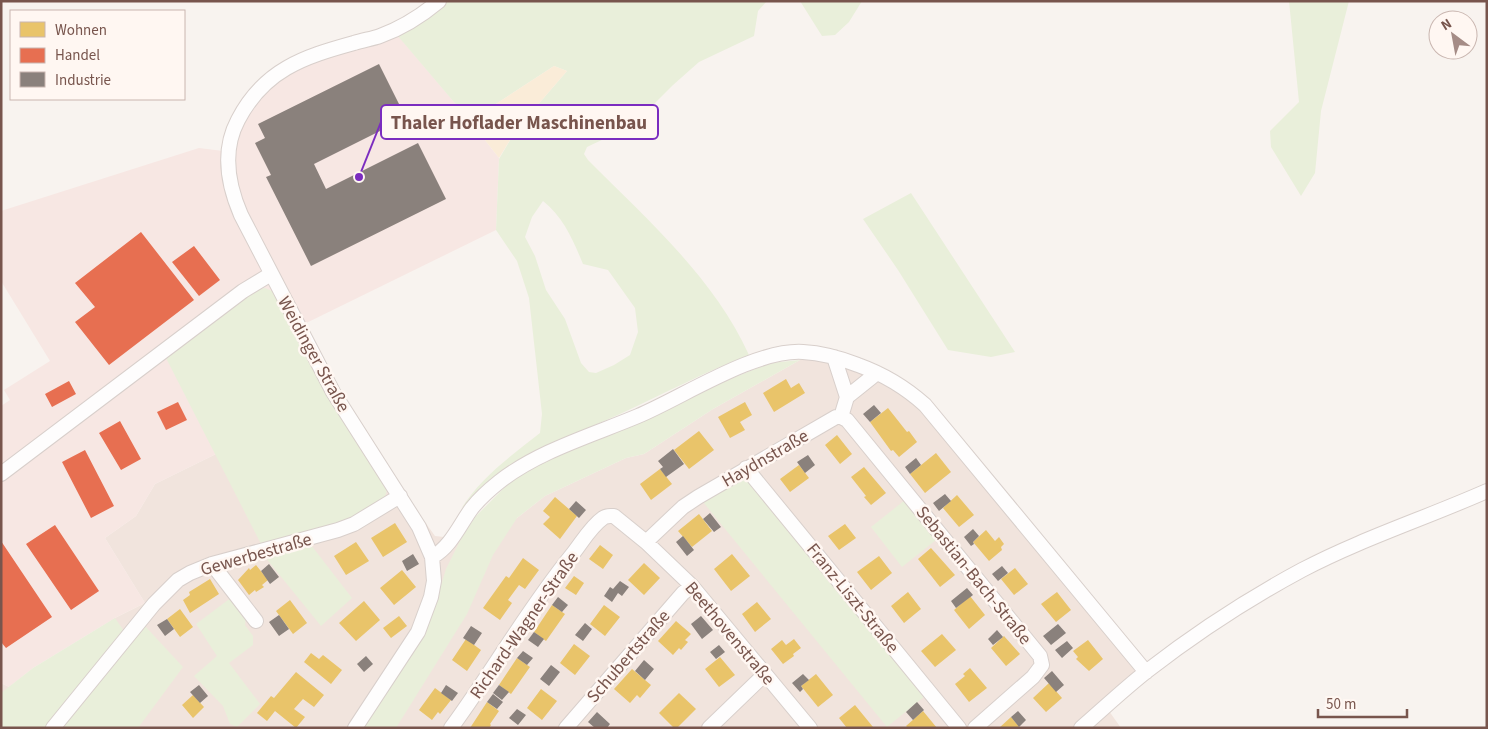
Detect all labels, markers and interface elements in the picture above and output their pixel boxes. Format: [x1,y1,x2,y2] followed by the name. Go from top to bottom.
[10,10,185,100] legend
[1428,10,1478,60] north arrow
[1437,14,1456,36] text: N
[55,20,107,41] text: Wohnen
[55,45,100,66] text: Handel
[55,70,111,91] text: Industrie
[381,105,658,139] callout: Thaler Hoflader Maschinenbau
[391,110,647,137] text: Thaler Hoflader Maschinenbau
[271,292,356,417] street label: Weidinger Straße
[717,423,813,493] street label: Haydnstraße
[910,501,1037,650] street label: Sebastian-Bach-Straße
[198,527,315,582] street label: Gewerbestraße
[800,538,905,659] street label: Franz-Liszt-Straße
[464,547,585,704] street label: Richard-Wagner-Straße
[679,576,780,691] street label: Beethovenstraße
[581,604,676,708] street label: Schubertstraße
[1318,686,1407,718] scale bar
[1326,694,1356,715] text: 50 m

